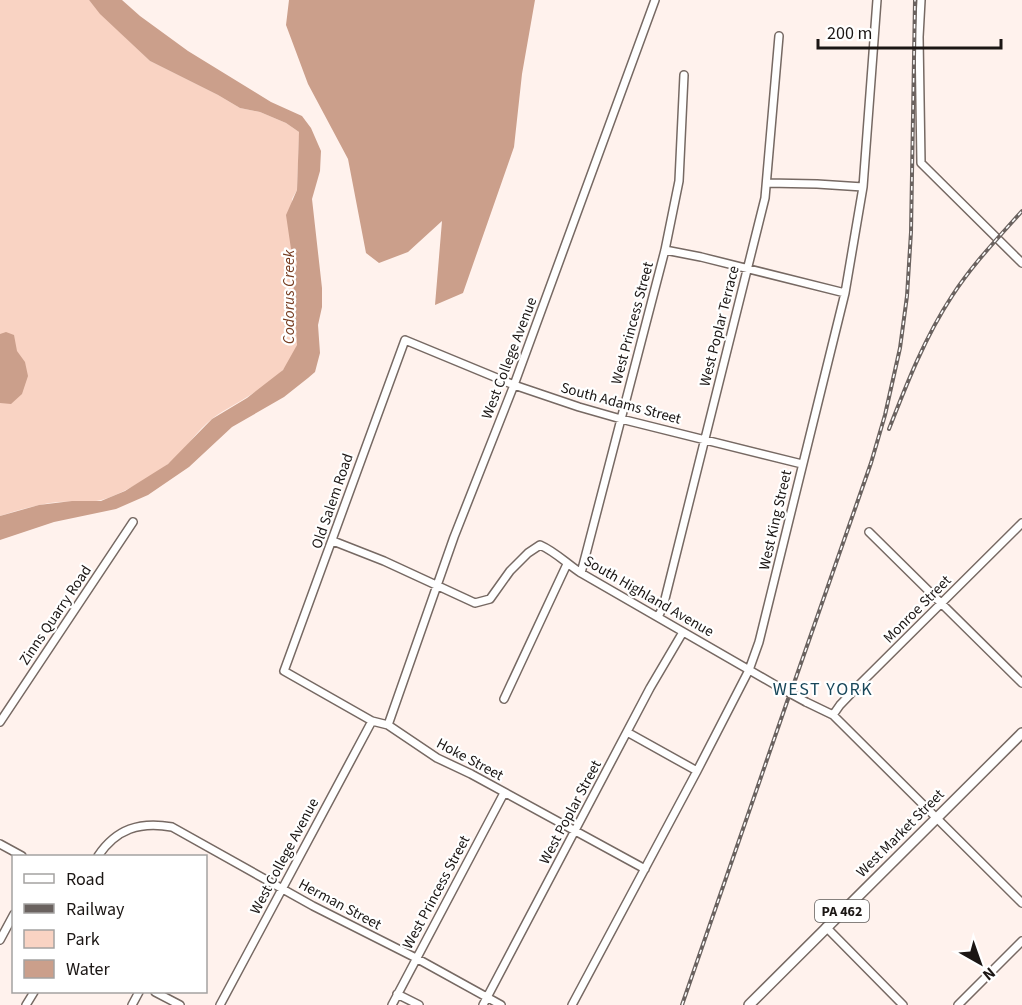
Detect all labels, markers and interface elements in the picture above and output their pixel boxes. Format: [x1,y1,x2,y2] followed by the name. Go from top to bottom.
[818,12,1001,50] scale bar
[827,21,872,46] text: 200 m
[278,249,300,344] water label: Codorus Creek
[606,260,659,387] street label: West Princess Street
[694,264,745,389] street label: West Poplar Terrace
[477,294,542,422] street label: West College Avenue
[558,377,683,430] street label: South Adams Street
[306,451,359,552] street label: Old Salem Road
[754,468,797,572] street label: West King Street
[580,551,718,642] street label: South Highland Avenue
[14,561,97,669] street label: Zinns Quarry Road
[879,571,956,648] street label: Monroe Street
[773,677,873,702] district label: WEST YORK
[433,733,507,786] street label: Hoke Street
[534,757,607,868] street label: West Poplar Street
[852,785,949,882] street label: West Market Street
[245,794,324,918] street label: West College Avenue
[398,832,475,953] street label: West Princess Street
[12,855,207,993] legend
[66,867,105,892] text: Road
[295,874,385,935] street label: Herman Street
[66,897,125,922] text: Railway
[815,900,869,922] road number: PA 462
[66,927,100,952] text: Park
[950,933,1010,993] north arrow
[66,957,110,982] text: Water
[978,962,1000,986] text: N

